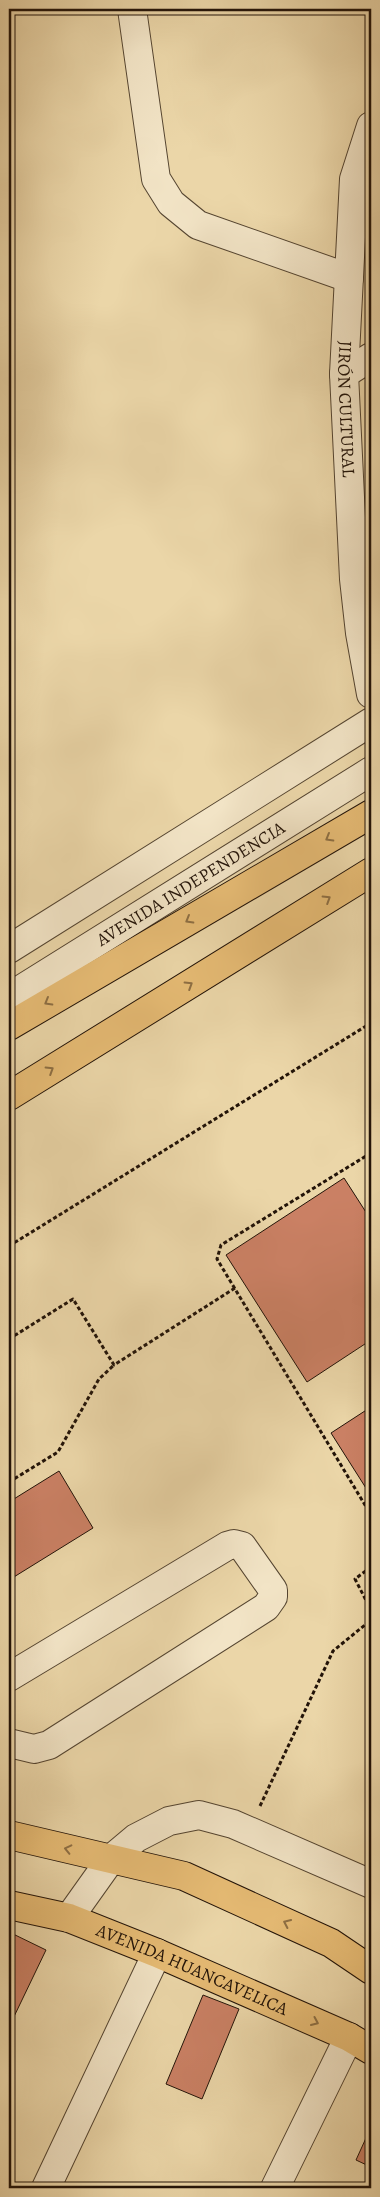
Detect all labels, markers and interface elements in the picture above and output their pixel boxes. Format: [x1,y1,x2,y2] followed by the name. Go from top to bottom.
[332,340,361,479] street label: JIRÓN CULTURAL
[91,815,290,952] street label: AVENIDA INDEPENDENCIA
[326,832,335,842] one-way arrow
[321,896,330,906] one-way arrow
[185,913,194,923] one-way arrow
[183,981,192,991] one-way arrow
[45,995,54,1005] one-way arrow
[45,1067,54,1076] one-way arrow
[63,1844,72,1855] one-way arrow
[92,1918,292,2021] street label: AVENIDA HUANCAVELICA
[283,1919,292,1929] one-way arrow
[310,2015,319,2026] one-way arrow

